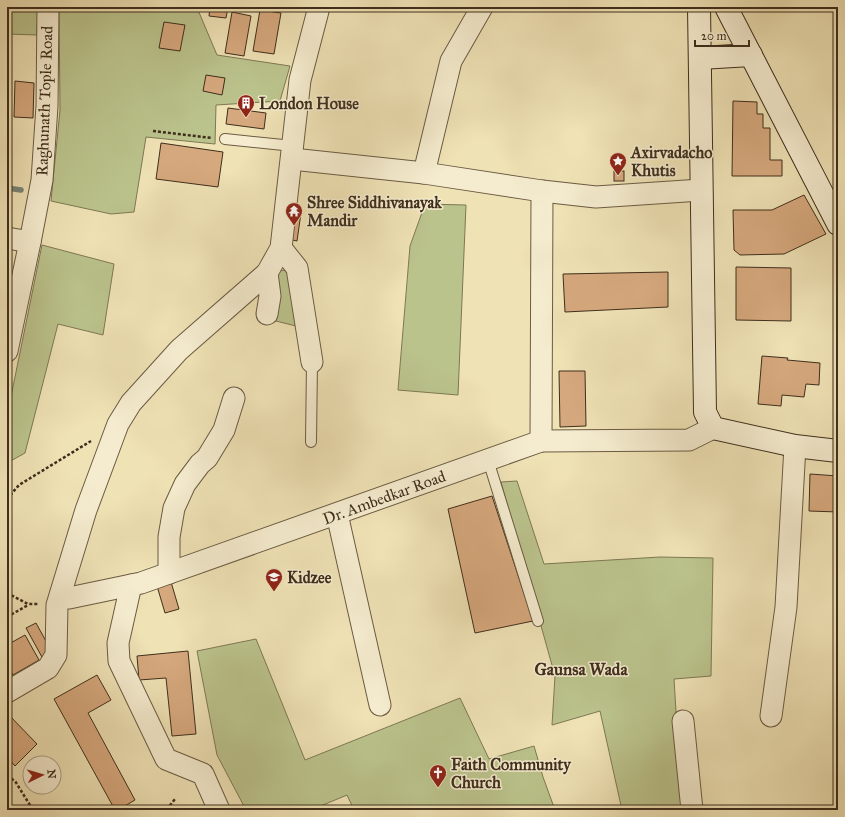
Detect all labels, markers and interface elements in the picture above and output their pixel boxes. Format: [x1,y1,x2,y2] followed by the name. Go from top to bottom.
[695,22,749,48] scale bar
[32,26,58,177] street label: Raghunath Tople Road
[701,29,727,43] text: 20 m
[236,93,256,118] building icon: London House
[259,94,359,113] place label: London House
[630,143,712,180] place label: Axirvadacho Khutis
[608,151,628,176] place icon: Axirvadacho Khutis
[307,193,442,230] place label: Shree Siddhivanayak Mandir
[284,201,304,226] temple icon: Shree Siddhivanayak Mandir
[320,466,448,529] street label: Dr. Ambedkar Road
[264,567,284,592] school or university icon: Kidzee
[287,568,332,587] place label: Kidzee
[534,659,628,680] district label: Gaunsa Wada
[22,755,62,795] north arrow
[451,755,572,792] place label: Faith Community Church
[428,763,448,788] church icon: Faith Community Church
[45,769,58,780] text: N

